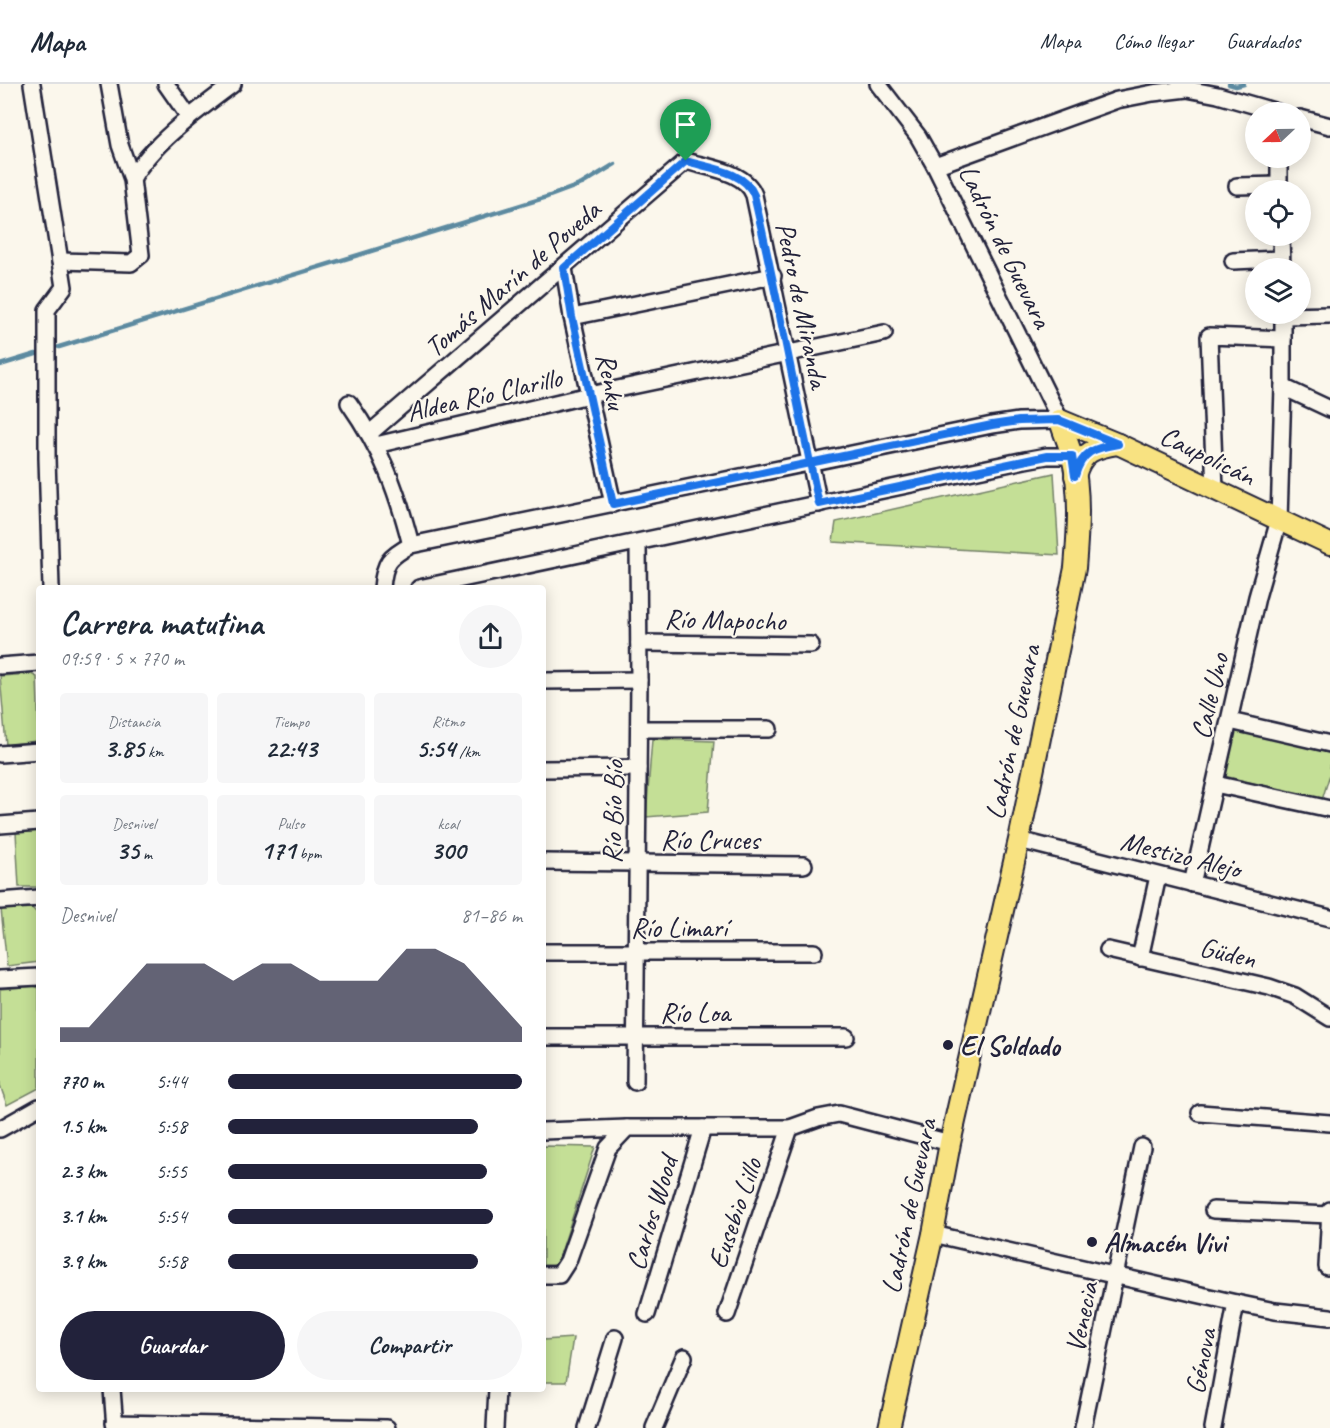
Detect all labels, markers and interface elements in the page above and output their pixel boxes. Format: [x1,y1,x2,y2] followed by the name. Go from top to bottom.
[30,24,85,59] text: Mapa
[1040,28,1081,54] text: Mapa
[1114,28,1193,54] text: Cómo llegar
[1226,28,1300,54] text: Guardados
[660,99,711,161] pin
[1245,102,1311,168] north arrow
[1245,102,1311,324] map controls
[669,108,702,141] icon: arrive
[951,159,1061,335] street label: Ladrón de Guevara
[1245,180,1311,246] button: locate
[417,191,609,364] street label: Tomás Marín de Poveda
[768,219,838,393] street label: Pedro de Miranda
[1245,258,1311,324] button: layers
[588,350,635,414] street label: Renku
[403,359,567,429] street label: Aldea Río Clarillo
[1154,417,1262,494] street label: Caupolicán
[664,601,788,638] street label: Río Mapocho
[60,602,263,644] text: Carrera matutina
[459,605,522,668] button: share
[977,640,1048,822] street label: Ladrón de Guevara
[60,646,184,671] text: 09:59 · 5 × 770 m
[1183,648,1237,742] street label: Calle Uno
[108,712,160,732] text: Distancia
[273,712,309,732] text: Tiempo
[432,712,464,732] text: Ritmo
[104,732,144,765] text: 3.85
[265,732,317,765] text: 22:43
[416,732,455,765] text: 5:54
[144,742,164,762] text: km
[455,742,480,762] text: /km
[594,758,631,864] street label: Río Bío Bío
[112,814,156,834] text: Desnivel
[278,814,304,834] text: Pulso
[437,814,459,834] text: kcal
[660,822,762,857] street label: Río Cruces
[1117,823,1247,887] street label: Mestizo Alejo
[116,834,139,867] text: 35
[261,834,296,867] text: 171
[430,834,466,867] text: 300
[139,844,152,864] text: m
[296,844,321,864] text: bpm
[60,903,114,928] text: Desnivel
[461,903,522,928] text: 81–86 m
[631,910,733,945] street label: Río Limarí
[1196,929,1260,976] street label: Güden
[660,995,733,1030] street label: Río Loa
[960,1028,1061,1063] place label: El Soldado
[941,1038,955,1052] marker: El Soldado
[60,1069,103,1094] text: 770 m
[156,1069,187,1094] text: 5:44
[60,1114,106,1139] text: 1.5 km
[156,1114,187,1139] text: 5:58
[873,1114,944,1296] street label: Ladrón de Guevara
[618,1148,687,1274] street label: Carlos Wood
[699,1151,770,1273] street label: Eusebio Lillo
[60,1159,107,1184] text: 2.3 km
[156,1159,187,1184] text: 5:55
[60,1204,107,1229] text: 3.1 km
[156,1204,187,1229] text: 5:54
[1104,1225,1230,1260] place label: Almacén Vivi
[1085,1235,1099,1249] marker: Almacén Vivi
[60,1249,106,1274] text: 3.9 km
[156,1249,187,1274] text: 5:58
[1057,1277,1106,1355] street label: Venecia
[60,1311,285,1380] button: Guardar
[297,1311,522,1380] button: Compartir
[1177,1324,1224,1397] street label: Génova

